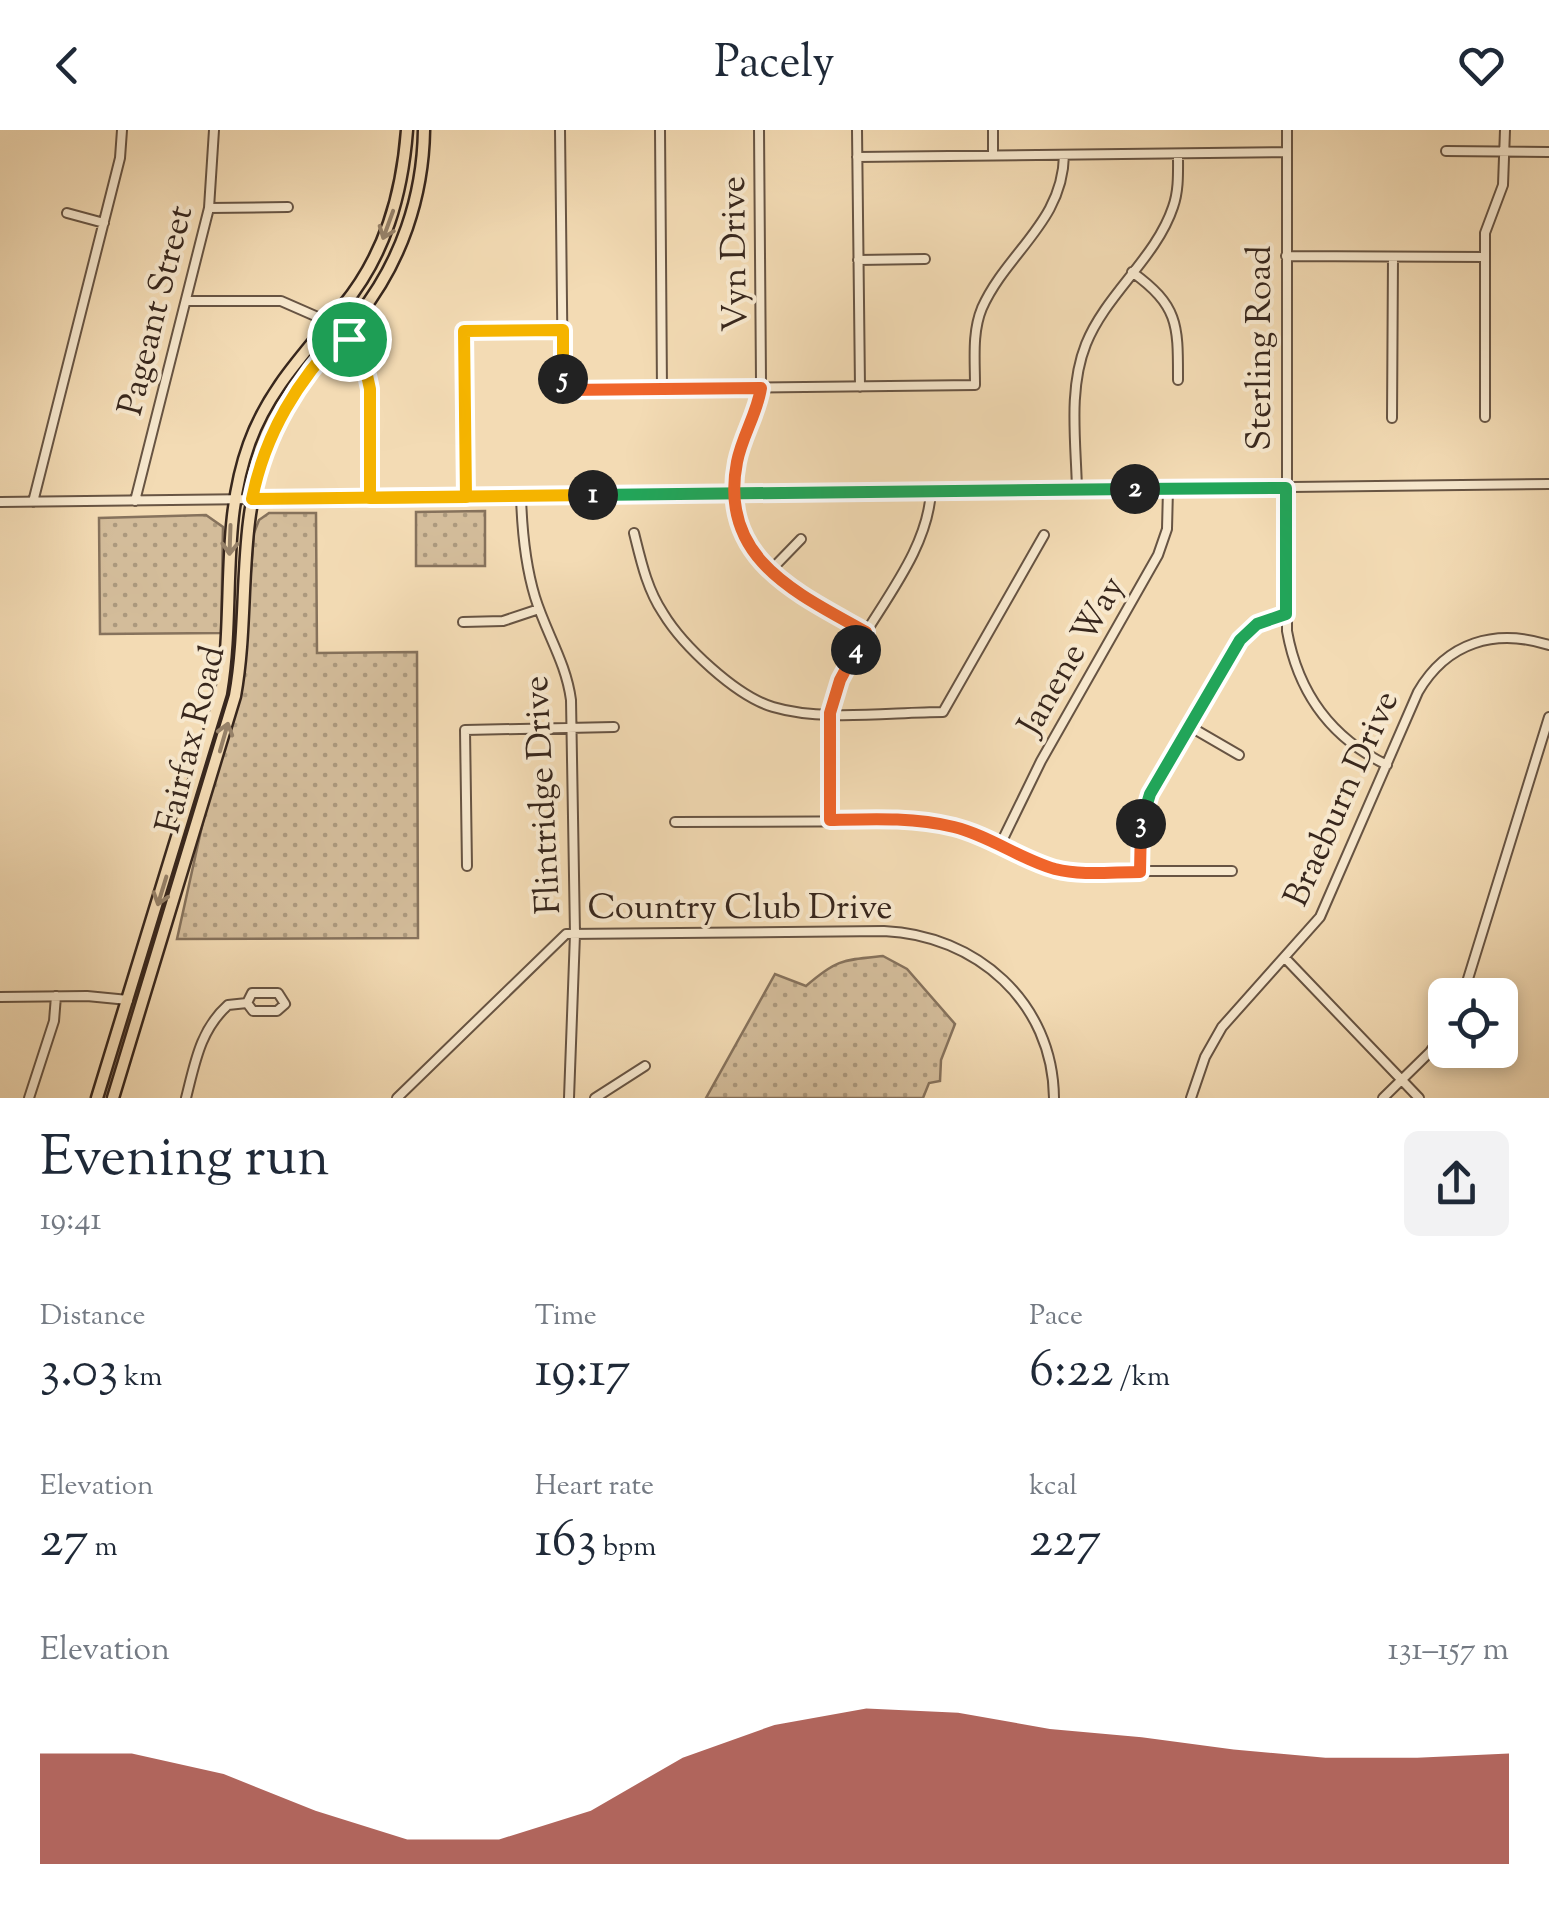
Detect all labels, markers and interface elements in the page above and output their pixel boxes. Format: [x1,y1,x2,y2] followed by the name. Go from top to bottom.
[714,33,835,98] text: Pacely
[40,38,95,93] icon: back
[1454,38,1509,93] icon: heart
[710,176,763,332] street label: Vyn Drive
[107,201,208,421] street label: Pageant Street
[378,209,396,240] one-way arrow
[1236,245,1287,451] street label: Sterling Road
[307,297,392,382] pin
[322,312,377,367] icon: arrive
[538,354,588,404] pin: 5
[558,359,568,399] text: 5
[1110,464,1160,514] pin: 2
[1128,469,1142,509] text: 2
[568,470,618,520] pin: 1
[588,475,598,515] text: 1
[221,523,240,555] one-way arrow
[1006,567,1139,748] street label: Janene Way
[831,625,881,675] pin: 4
[849,630,863,670] text: 4
[144,641,240,839] street label: Fairfax Road
[513,674,576,915] street label: Flintridge Drive
[1273,683,1414,916] street label: Braeburn Drive
[216,722,234,754] one-way arrow
[1116,799,1166,849] pin: 3
[1135,804,1147,844] text: 3
[151,874,169,906] one-way arrow
[587,884,893,935] street label: Country Club Drive
[1428,978,1518,1068] map controls
[1428,978,1518,1068] button: locate
[40,1121,329,1200] text: Evening run
[1404,1131,1509,1236] button: share
[40,1198,101,1244] text: 19:41
[40,1297,146,1337] text: Distance
[535,1297,597,1337] text: Time
[1029,1297,1083,1337] text: Pace
[40,1337,118,1409] text: 3.03
[535,1337,631,1409] text: 19:17
[1029,1337,1113,1409] text: 6:22
[118,1358,163,1398] text: km
[1113,1358,1170,1398] text: /km
[40,1467,154,1507] text: Elevation
[535,1467,654,1507] text: Heart rate
[1029,1467,1077,1507] text: kcal
[40,1507,88,1579] text: 27
[535,1507,597,1579] text: 163
[1029,1507,1101,1579] text: 227
[88,1528,118,1568] text: m
[597,1528,656,1568] text: bpm
[40,1628,170,1674] text: Elevation
[1388,1628,1509,1674] text: 131–157 m

